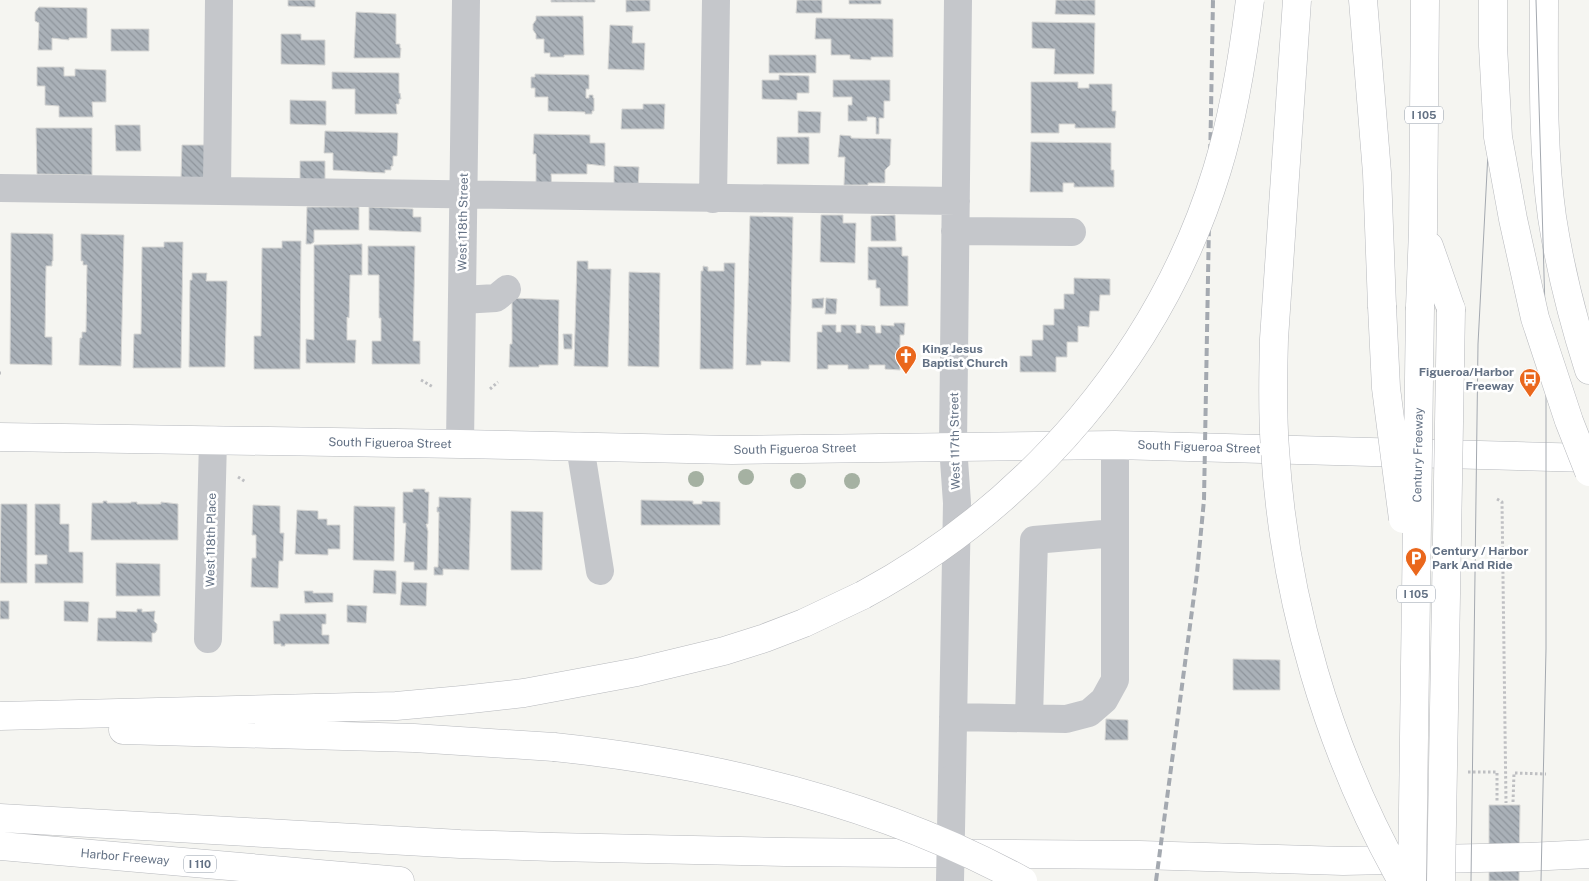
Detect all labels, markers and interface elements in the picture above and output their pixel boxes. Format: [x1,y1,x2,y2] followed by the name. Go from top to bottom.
[1405,106,1443,124] road number: I 105
[455,172,471,271] street label: West 118th Street
[922,342,1008,370] place label: King Jesus Baptist Church
[894,344,918,375] church icon: King Jesus Baptist Church
[1419,365,1514,393] place label: Figueroa/Harbor Freeway
[1518,367,1542,398] bus stop icon: Figueroa/Harbor Freeway
[947,392,963,490] street label: West 117th Street
[1410,407,1426,503] street label: Century Freeway
[328,435,452,451] street label: South Figueroa Street
[1137,438,1261,456] street label: South Figueroa Street
[733,441,857,457] street label: South Figueroa Street
[203,493,219,587] street label: West 118th Place
[1432,544,1528,572] place label: Century / Harbor Park And Ride
[1404,546,1428,577] parking icon: Century / Harbor Park And Ride
[1397,586,1435,602] road number: I 105
[80,846,171,868] street label: Harbor Freeway
[184,856,216,872] road number: I 110

